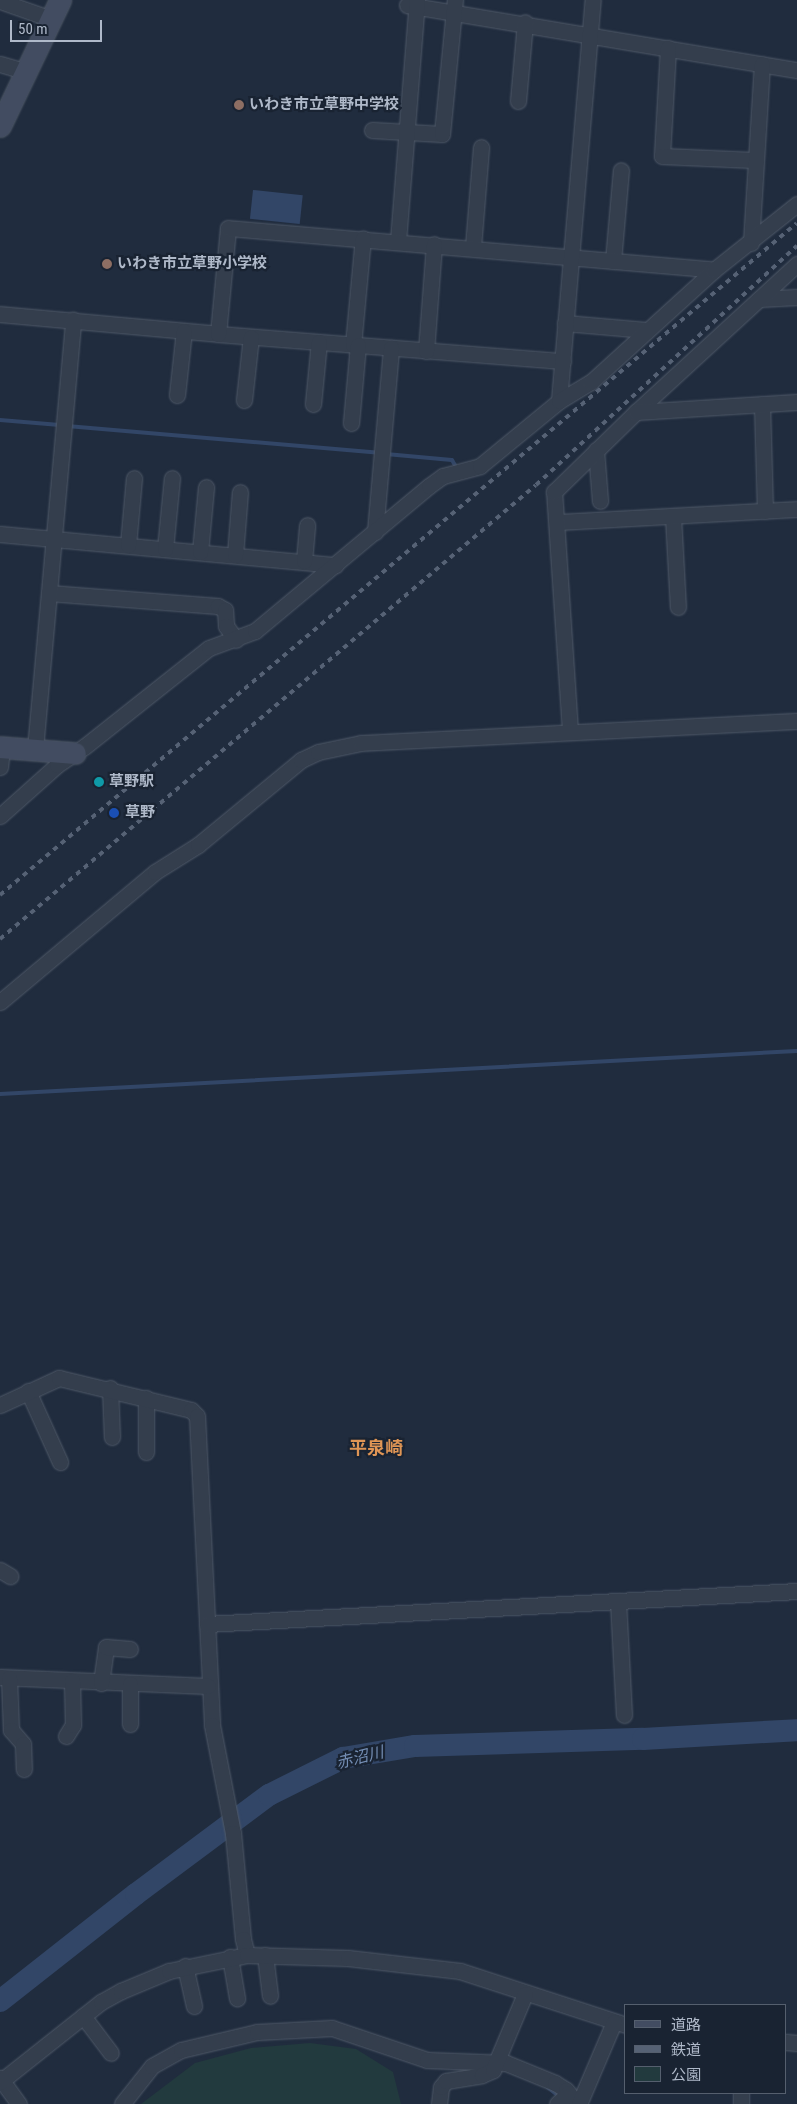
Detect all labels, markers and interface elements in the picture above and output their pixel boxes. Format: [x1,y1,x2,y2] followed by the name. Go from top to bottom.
[12,10,105,42] scale bar
[18,20,48,38] text: 50 m
[249,96,399,114] place label: いわき市立草野中学校
[233,99,245,111] marker: いわき市立草野中学校
[117,255,267,273] place label: いわき市立草野小学校
[101,258,113,270] marker: いわき市立草野小学校
[109,773,154,791] place label: 草野駅
[93,776,105,788] marker: 草野駅
[125,804,155,822] place label: 草野
[107,806,121,820] marker: 草野
[349,1437,403,1459] district label: 平泉崎
[334,1743,386,1773] water label: 赤沼川
[624,2004,787,2094] legend
[671,2016,701,2034] text: 道路
[671,2041,701,2059] text: 鉄道
[671,2066,701,2084] text: 公園

